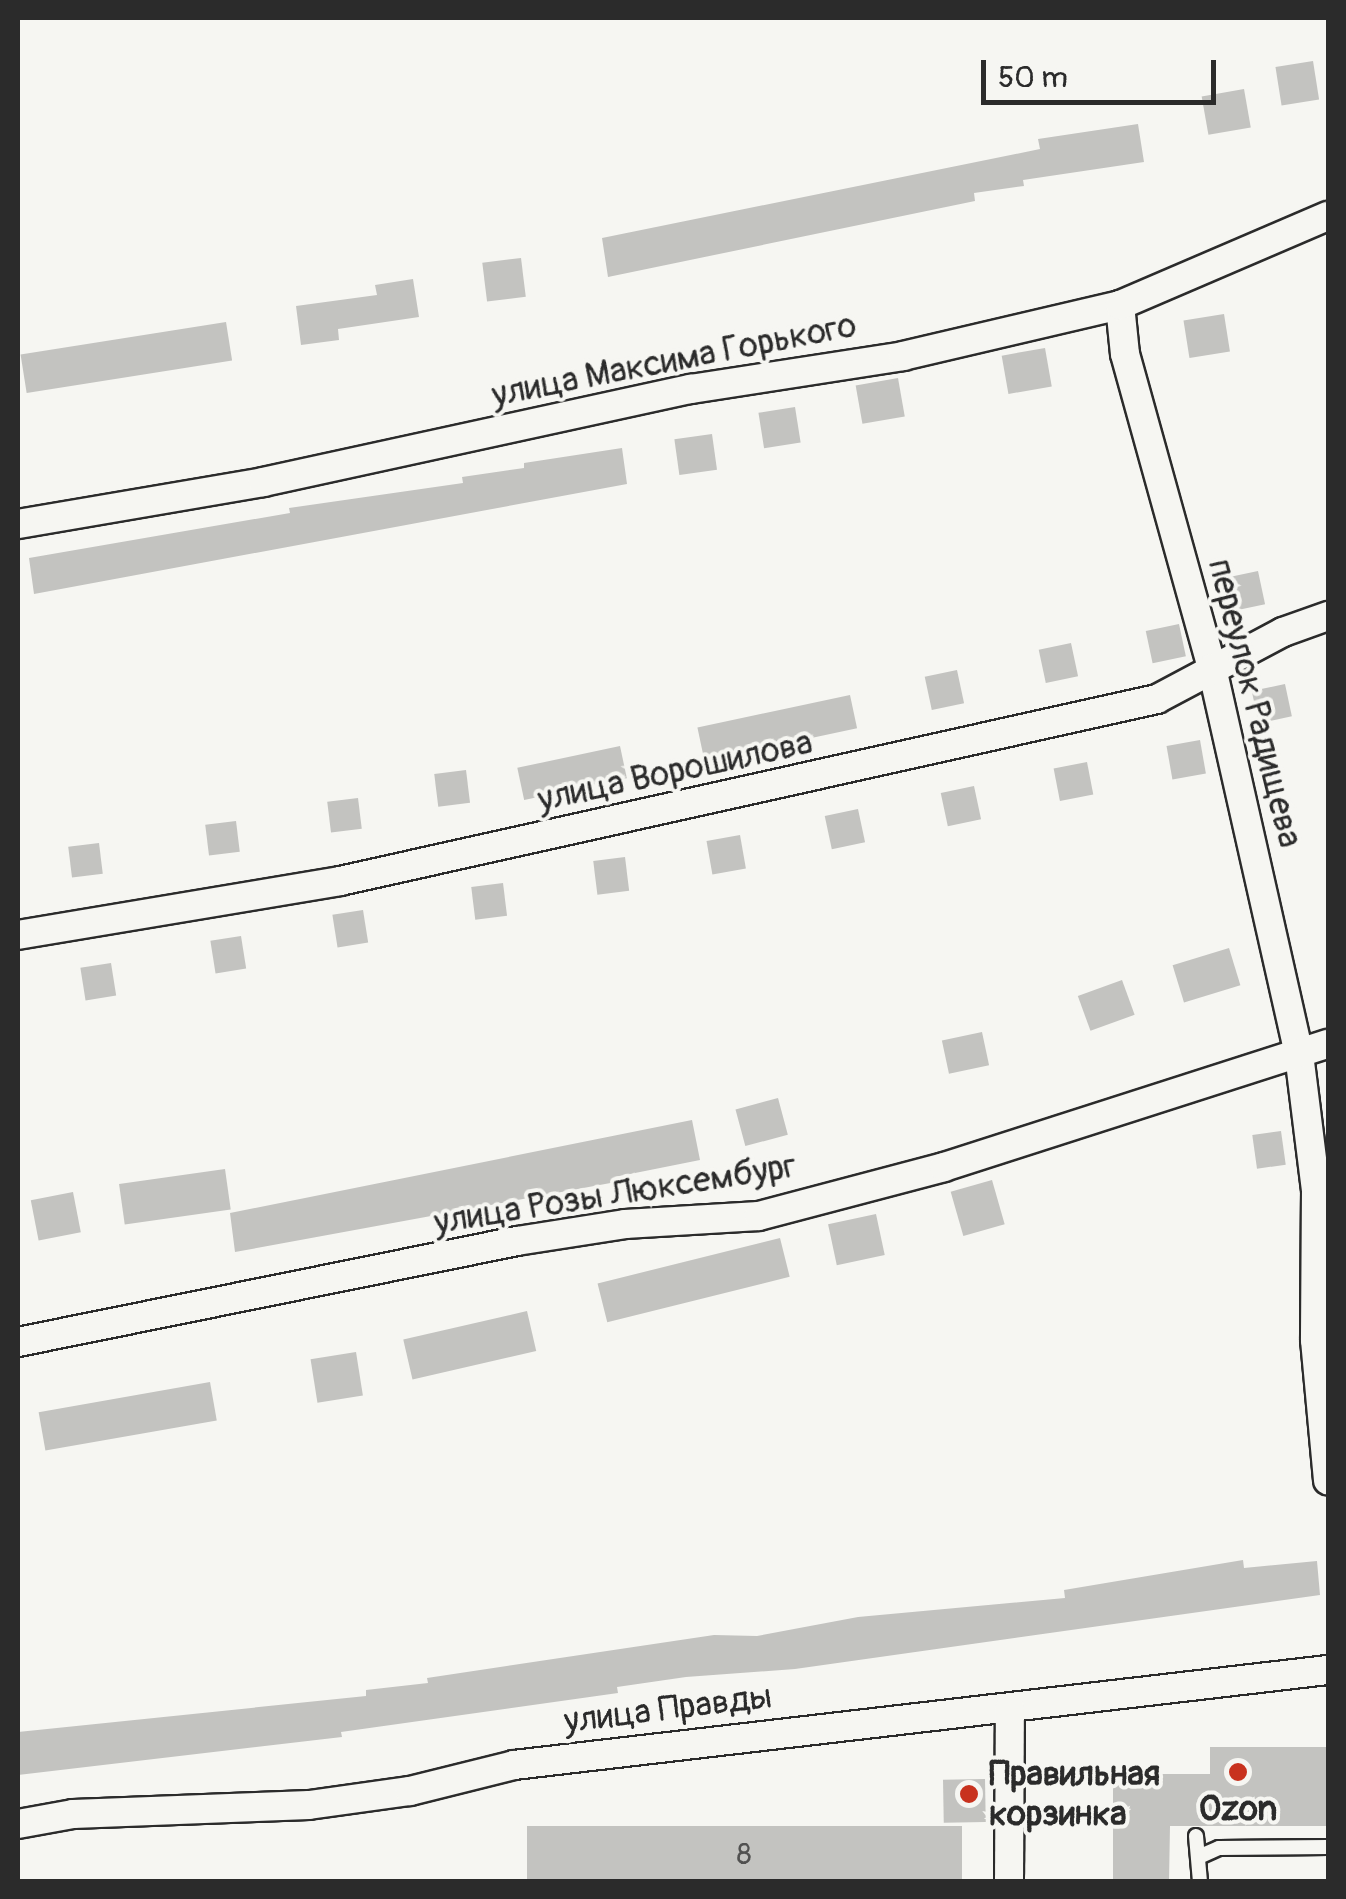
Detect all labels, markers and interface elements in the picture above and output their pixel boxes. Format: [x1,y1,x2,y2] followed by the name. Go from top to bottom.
[986,40,1221,102] scale bar
[998,59,1068,96] text: 50 m
[488,304,860,416] street label: улица Максима Горького
[1199,554,1311,852] street label: переулок Радищева
[534,721,816,821] street label: улица Ворошилова
[431,1145,799,1243] street label: улица Розы Люксембург
[562,1675,774,1743] street label: улица Правды
[989,1753,1160,1835] place label: Правильная корзинка
[1227,1761,1249,1783] marker: Ozon
[958,1783,980,1805] marker: Правильная корзинка
[1199,1788,1277,1830] place label: Ozon
[736,1837,752,1873] house number: 8

